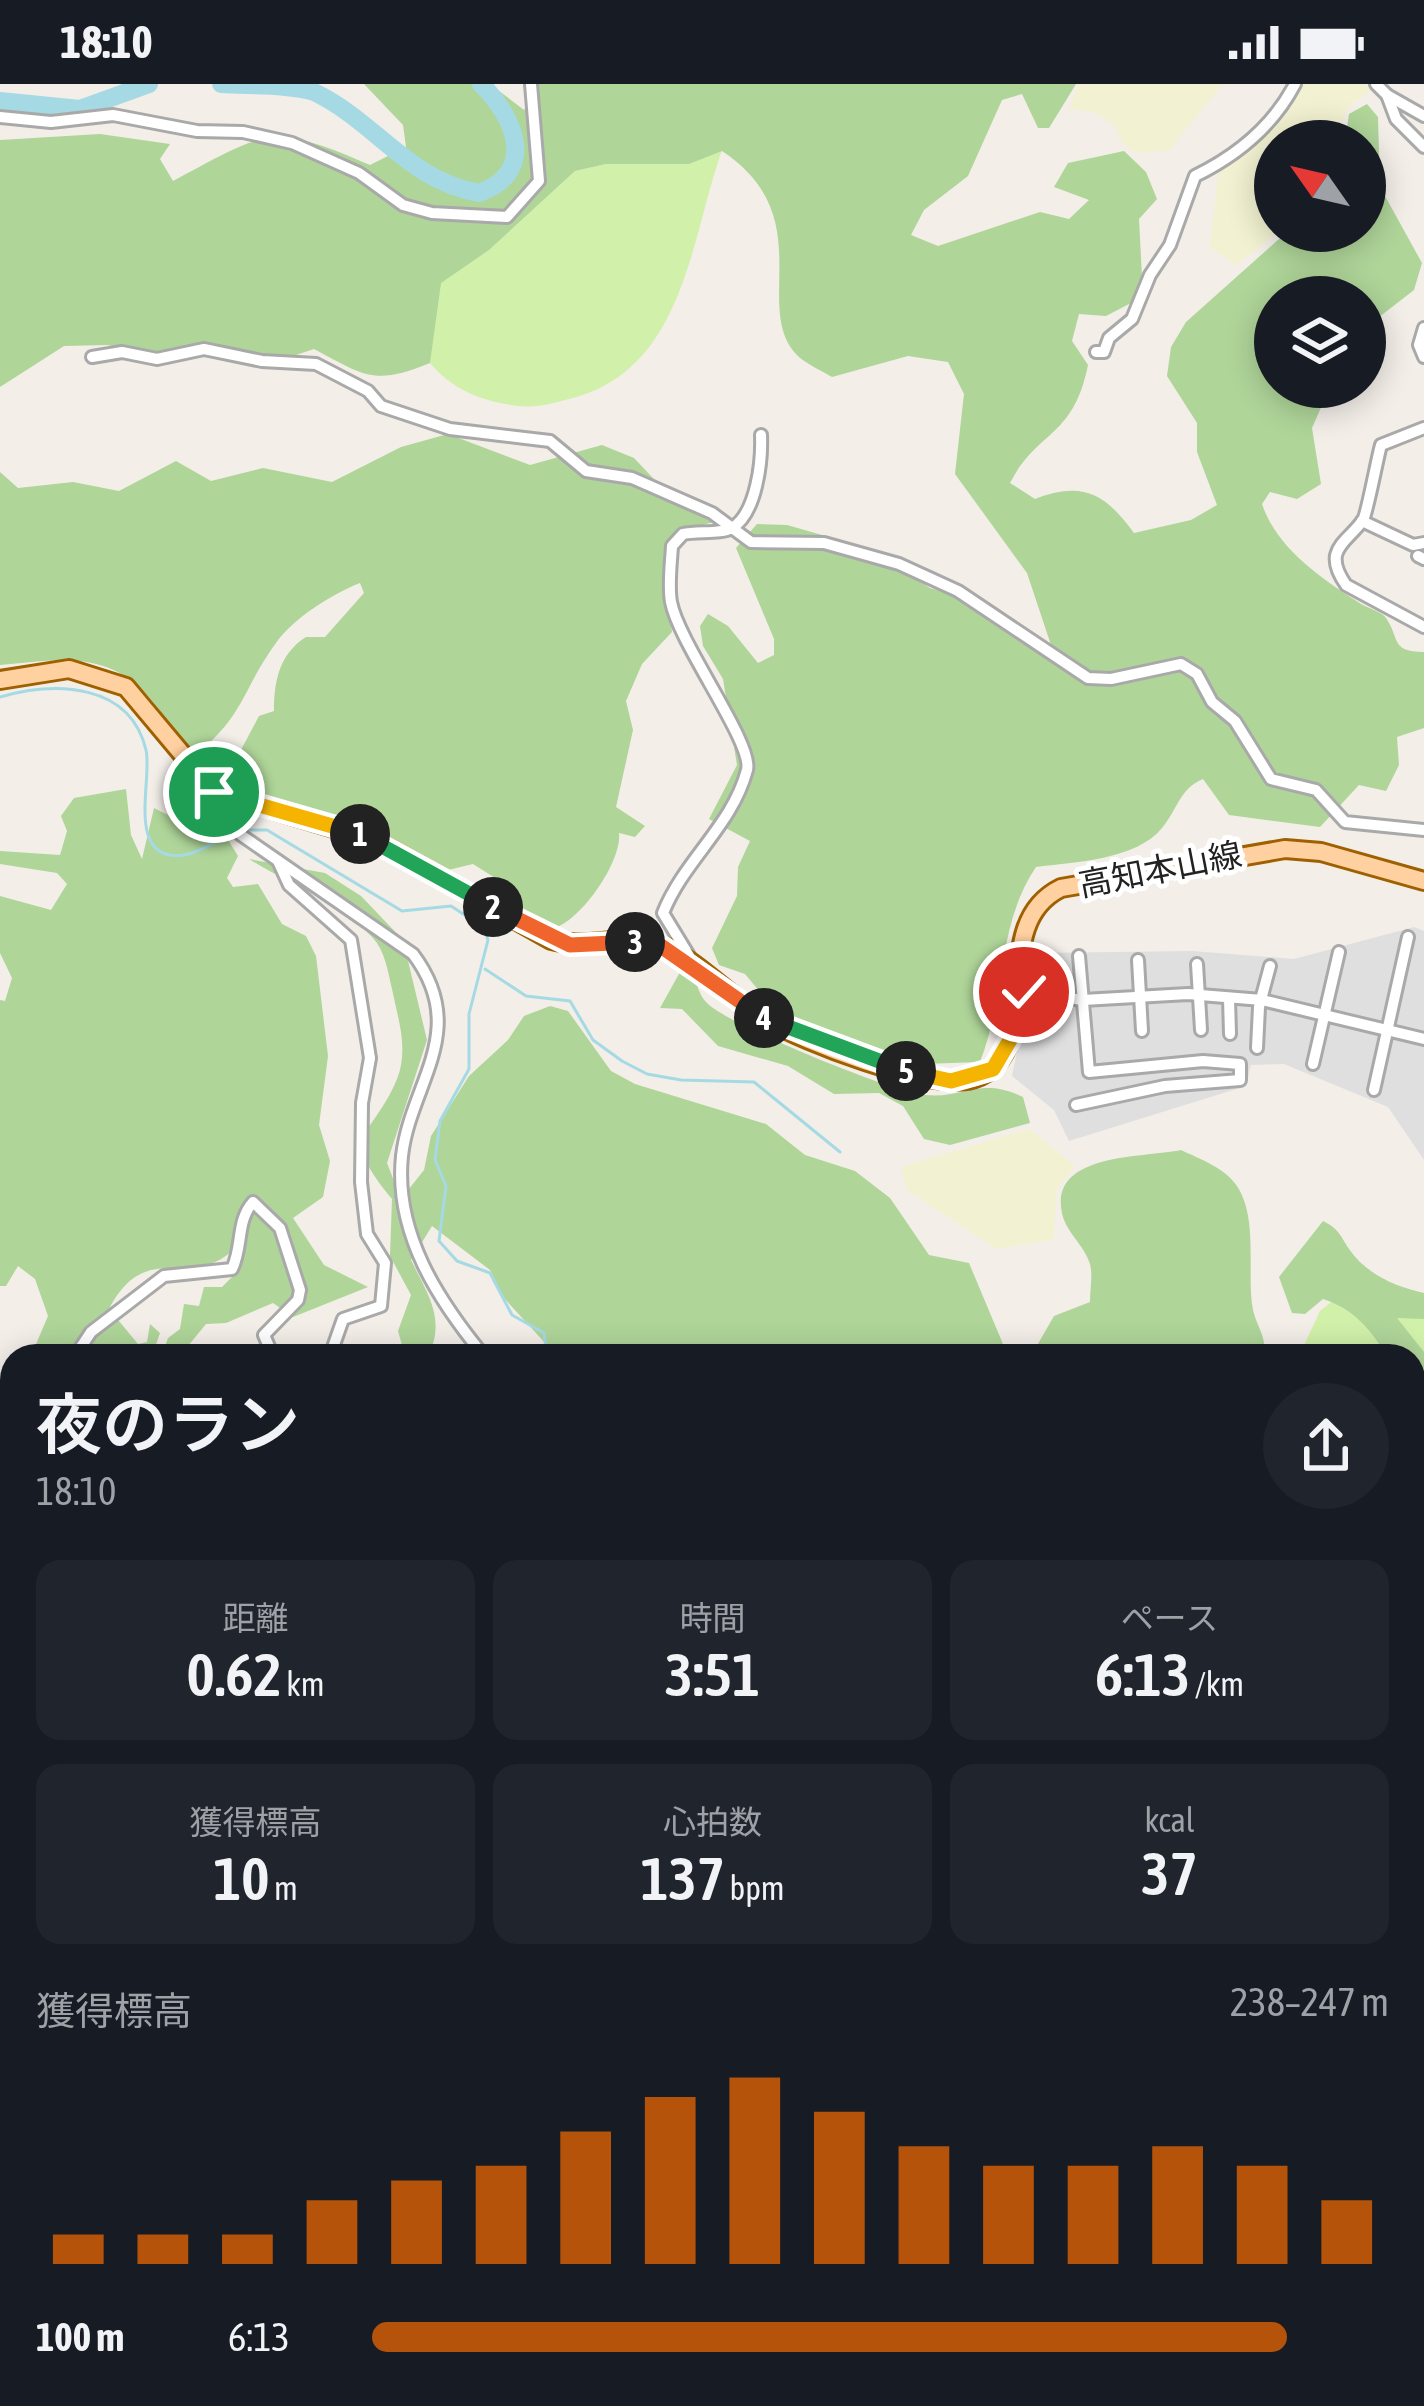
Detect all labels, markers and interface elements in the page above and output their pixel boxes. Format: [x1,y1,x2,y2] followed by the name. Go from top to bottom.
[60,16,153,68] text: 18:10
[1254,120,1386,252] north arrow
[1254,120,1386,408] map controls
[1254,276,1386,408] button: layers
[163,741,265,843] pin
[181,759,247,825] icon: arrive
[330,804,390,864] pin: 1
[352,815,368,853] text: 1
[1075,835,1245,903] street label: 高知本山線
[463,877,523,937] pin: 2
[485,888,501,926] text: 2
[605,912,665,972] pin: 3
[627,923,643,961] text: 3
[973,941,1075,1043] pin
[991,959,1057,1025] icon: check
[734,988,794,1048] pin: 4
[756,999,772,1037] text: 4
[876,1041,936,1101] pin: 5
[898,1052,914,1090] text: 5
[1263,1383,1389,1509] button: share
[36,1386,300,1462] text: 夜のラン
[36,1469,116,1513] text: 18:10
[223,1599,289,1637] text: 距離
[680,1599,746,1637] text: 時間
[1121,1599,1218,1637] text: ペース
[186,1640,282,1709] text: 0.62
[665,1640,760,1709] text: 3:51
[1095,1640,1190,1709] text: 6:13
[282,1665,325,1703] text: km
[1190,1665,1244,1703] text: /km
[1144,1801,1195,1839] text: kcal
[190,1803,322,1841] text: 獲得標高
[663,1803,762,1841] text: 心拍数
[1141,1839,1198,1908] text: 37
[213,1844,270,1913] text: 10
[640,1844,725,1913] text: 137
[270,1869,298,1907] text: m
[725,1869,785,1907] text: bpm
[1230,1980,1389,2024] text: 238–247 m
[36,1989,192,2033] text: 獲得標高
[36,2315,124,2359] text: 100 m
[228,2315,290,2359] text: 6:13

